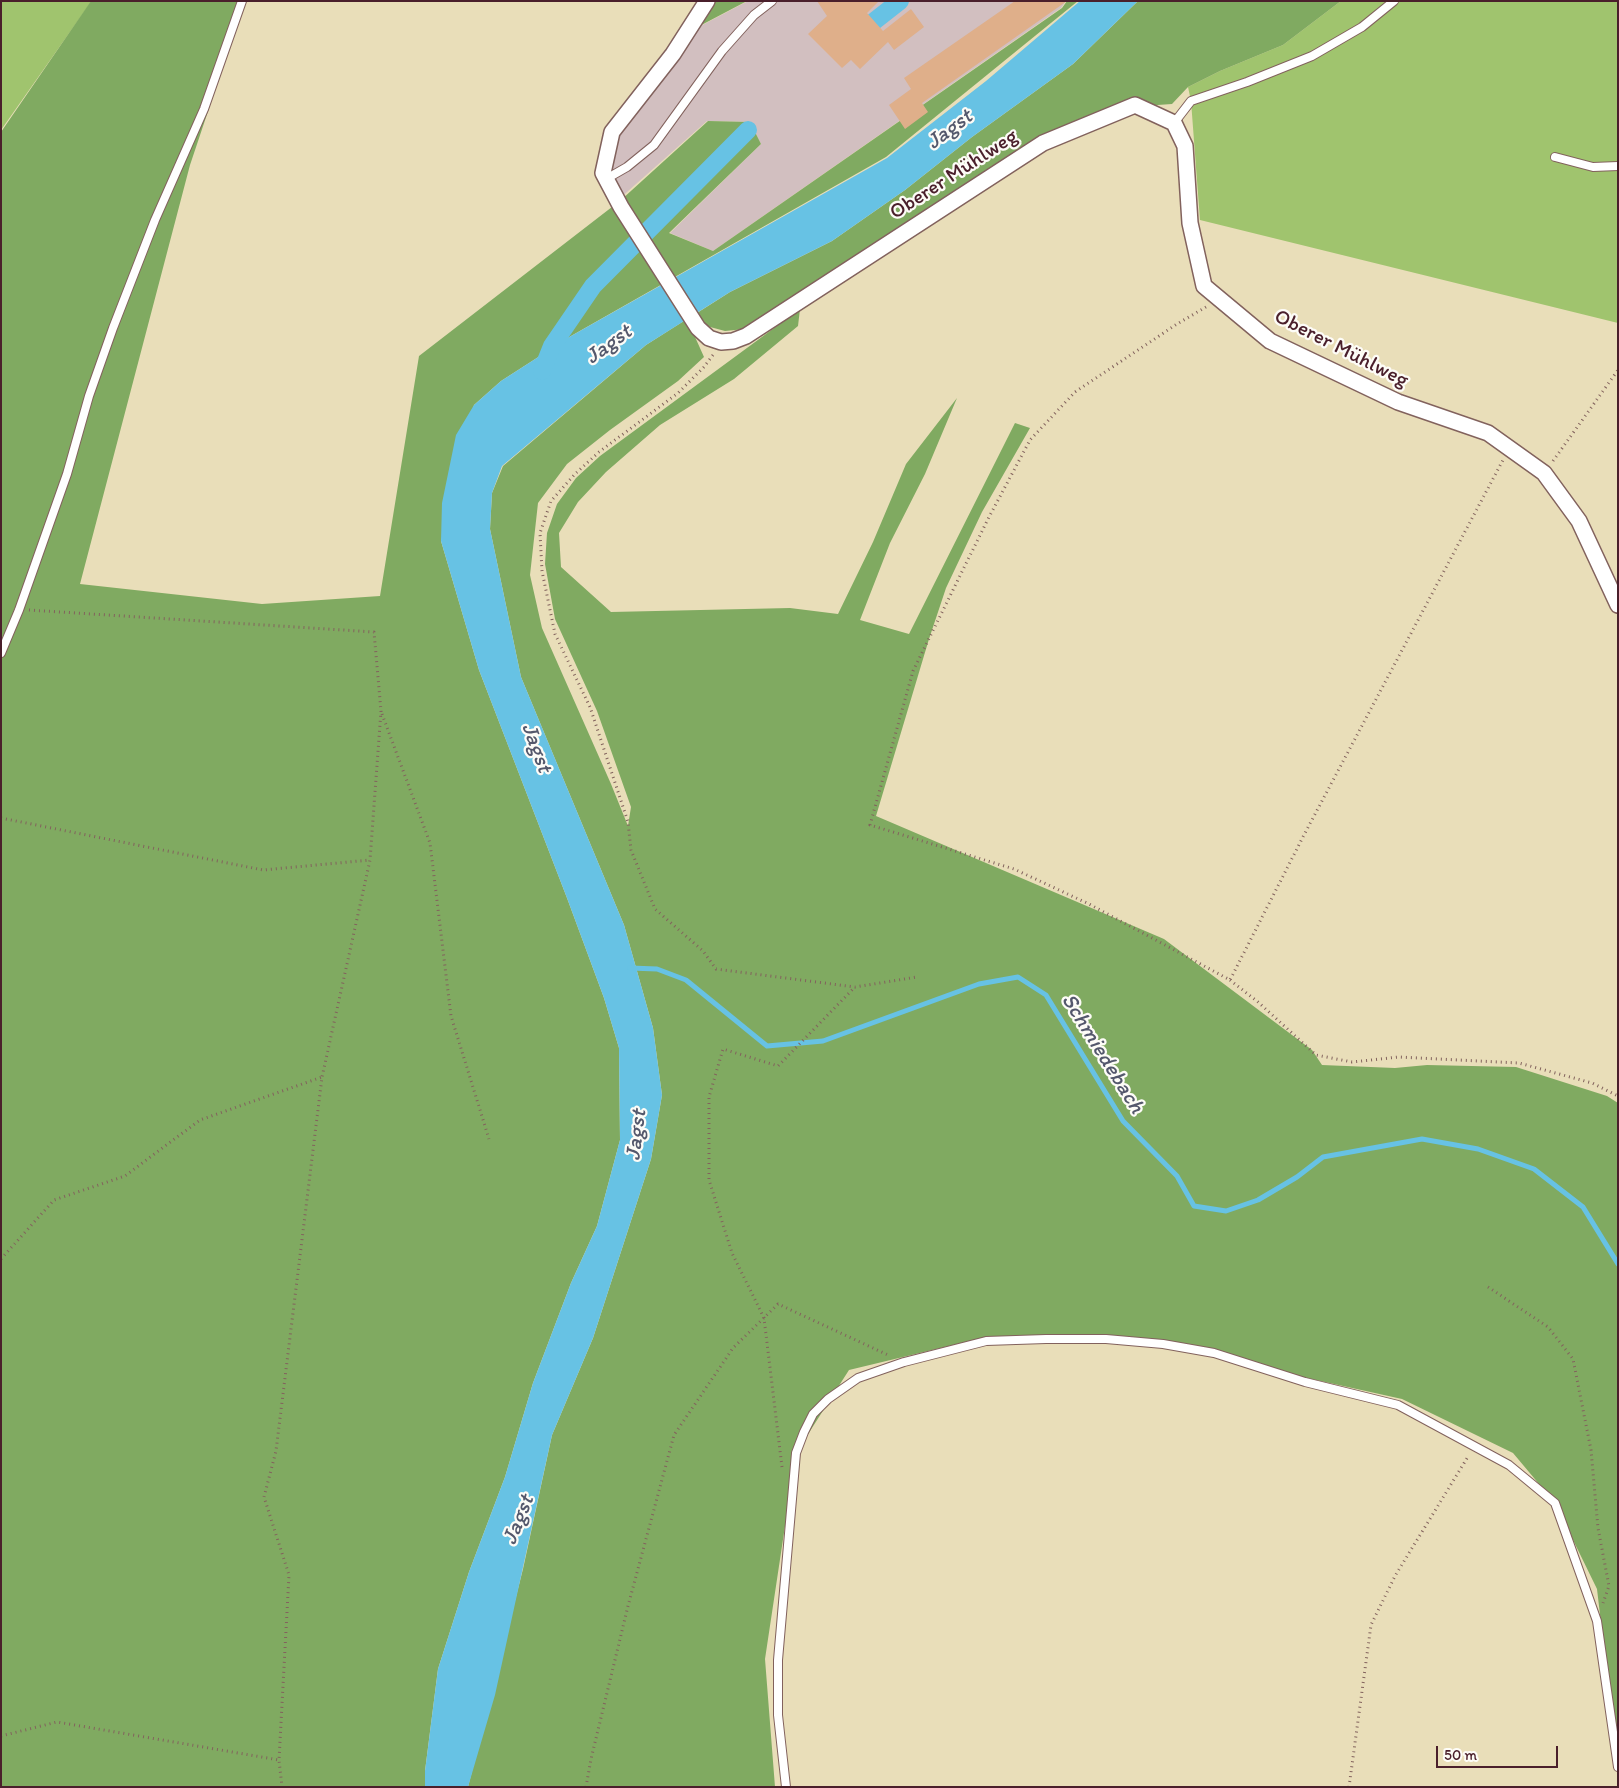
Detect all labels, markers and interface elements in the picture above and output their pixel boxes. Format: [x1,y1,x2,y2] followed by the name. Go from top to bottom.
[922,104,978,156] water label: Jagst
[885,124,1023,226] street label: Oberer Mühlweg
[1270,304,1412,394] street label: Oberer Mühlweg
[581,319,637,371] water label: Jagst
[515,719,557,777] water label: Jagst
[1055,989,1149,1119] water label: Schmiedebach
[621,1108,653,1162] water label: Jagst
[497,1491,541,1549] water label: Jagst
[1439,1736,1562,1768] scale bar
[1444,1746,1477,1764] text: 50 m

